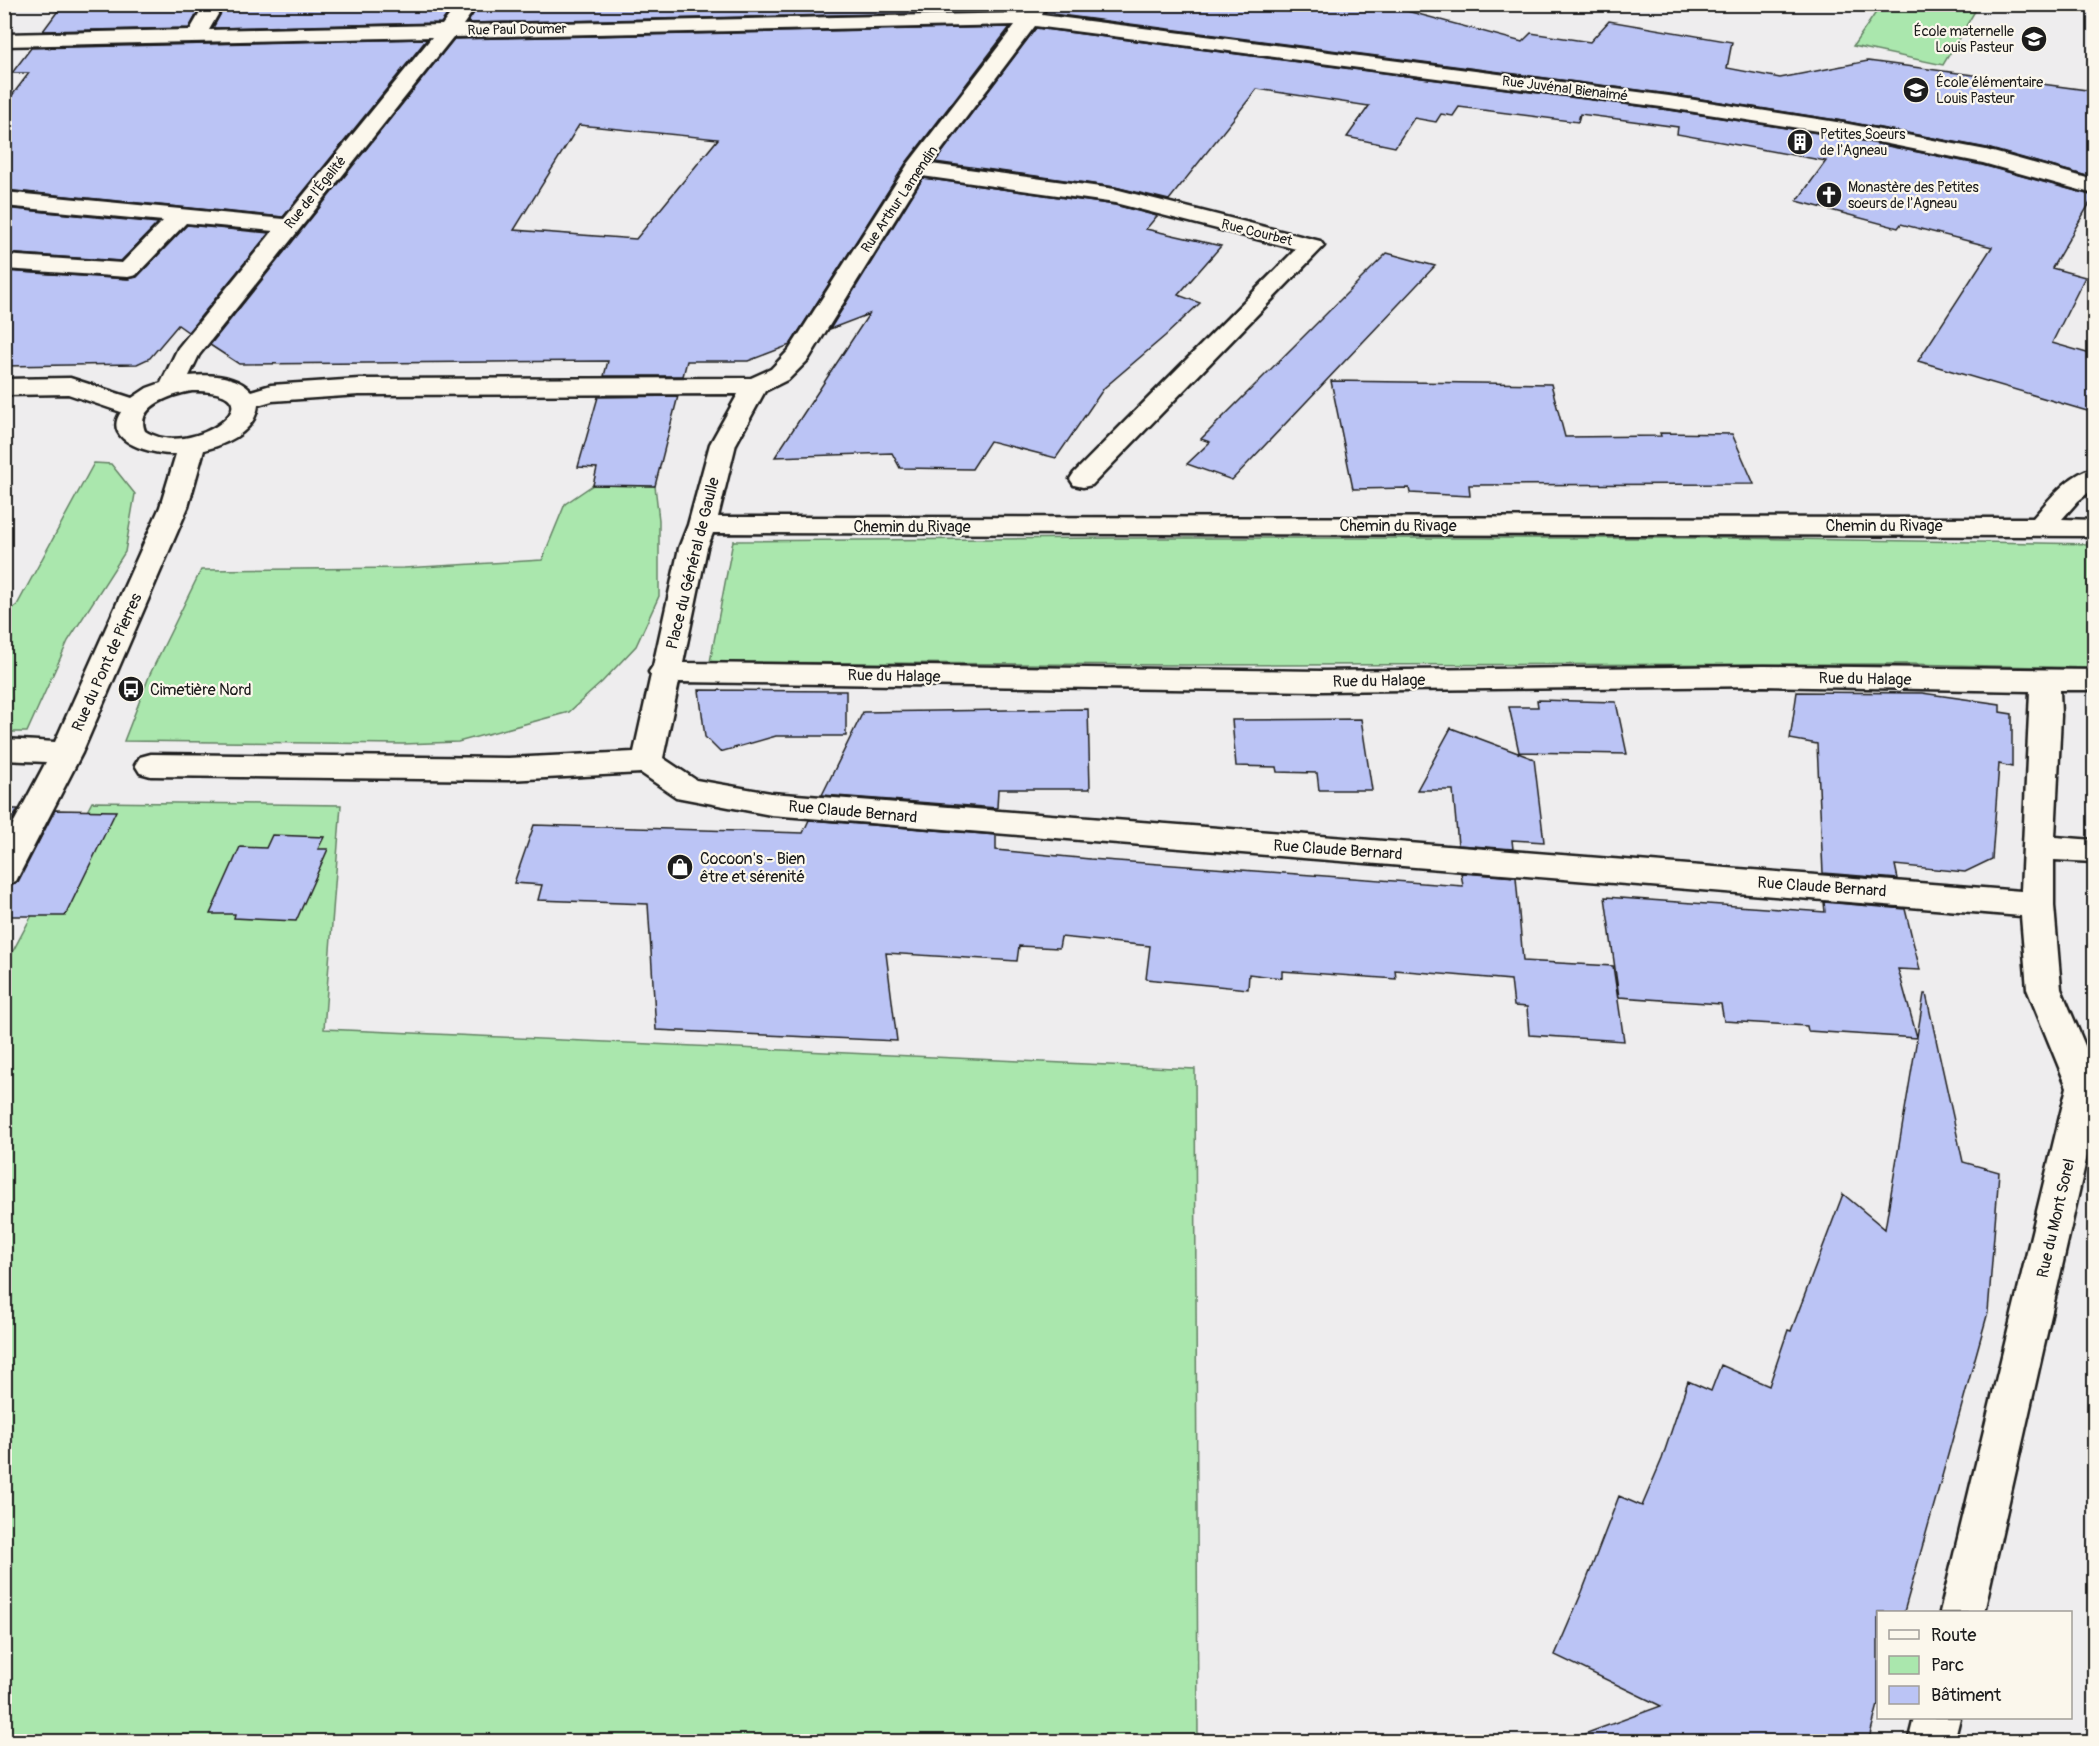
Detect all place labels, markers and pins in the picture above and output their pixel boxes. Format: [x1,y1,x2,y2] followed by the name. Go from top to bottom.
[1914,22,2014,56] place label: École maternelle Louis Pasteur
[2019,24,2049,54] school or university icon: École maternelle Louis Pasteur
[1936,73,2043,107] place label: École élémentaire Louis Pasteur
[1901,75,1931,105] school or university icon: École élémentaire Louis Pasteur
[1820,126,1906,159] place label: Petites Soeurs de l'Agneau
[1785,127,1815,157] building icon: Petites Soeurs de l'Agneau
[1848,179,1979,212] place label: Monastère des Petites soeurs de l'Agneau
[1814,180,1844,210] church icon: Monastère des Petites soeurs de l'Agneau
[116,674,146,704] bus stop icon: Cimetière Nord
[150,680,252,700] place label: Cimetière Nord
[700,849,805,887] place label: Cocoon's - Bien être et sérenité
[665,852,695,882] shop icon: Cocoon's - Bien être et sérenité

